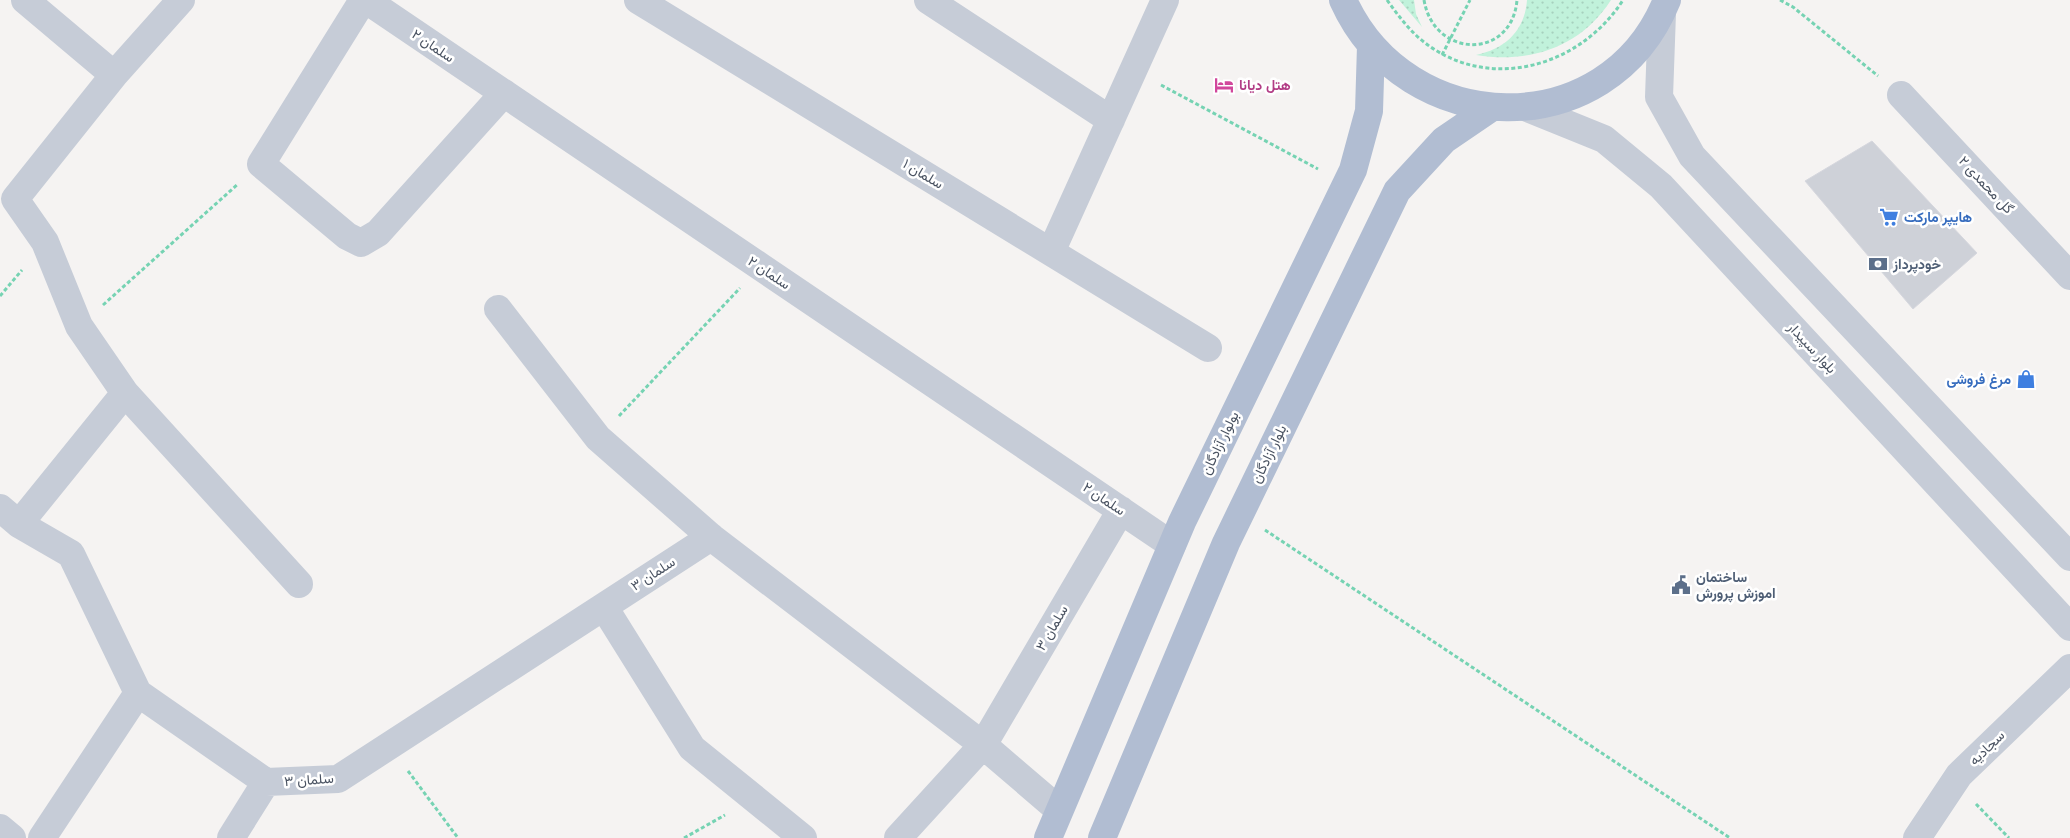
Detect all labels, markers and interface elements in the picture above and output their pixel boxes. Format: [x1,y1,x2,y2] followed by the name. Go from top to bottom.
[409,26,457,66] street label: سلمان ۲
[1213,74,1235,96] hotel icon: هتل دیانا
[1239,77,1291,94] place label: هتل دیانا
[1955,153,2017,217] street label: گل محمدی ۲
[900,155,946,193] street label: سلمان ۱
[1878,206,1900,228] supermarket icon: هایپر مارکت
[1904,209,1972,227] place label: هایپر مارکت
[745,253,793,293] street label: سلمان ۲
[1867,253,1889,275] bank icon: خودپرداز
[1892,256,1941,274] place label: خودپرداز
[1783,318,1840,378] street label: بلوار سپیدار
[2015,368,2037,390] shop icon: مرغ فروشی
[1946,371,2011,389] place label: مرغ فروشی
[1197,408,1243,478] street label: بولوار آزادگان
[1248,422,1290,486] street label: بلوار آزادگان
[1080,479,1128,519] street label: سلمان ۲
[628,553,678,595] street label: سلمان ۳
[1696,569,1776,603] place label: ساختمان اموزش پرورش
[1670,574,1692,596] public building icon: ساختمان اموزش پرورش
[1032,602,1072,654] street label: سلمان ۳
[1966,727,2008,769] street label: سجادیه
[284,770,334,790] street label: سلمان ۳

